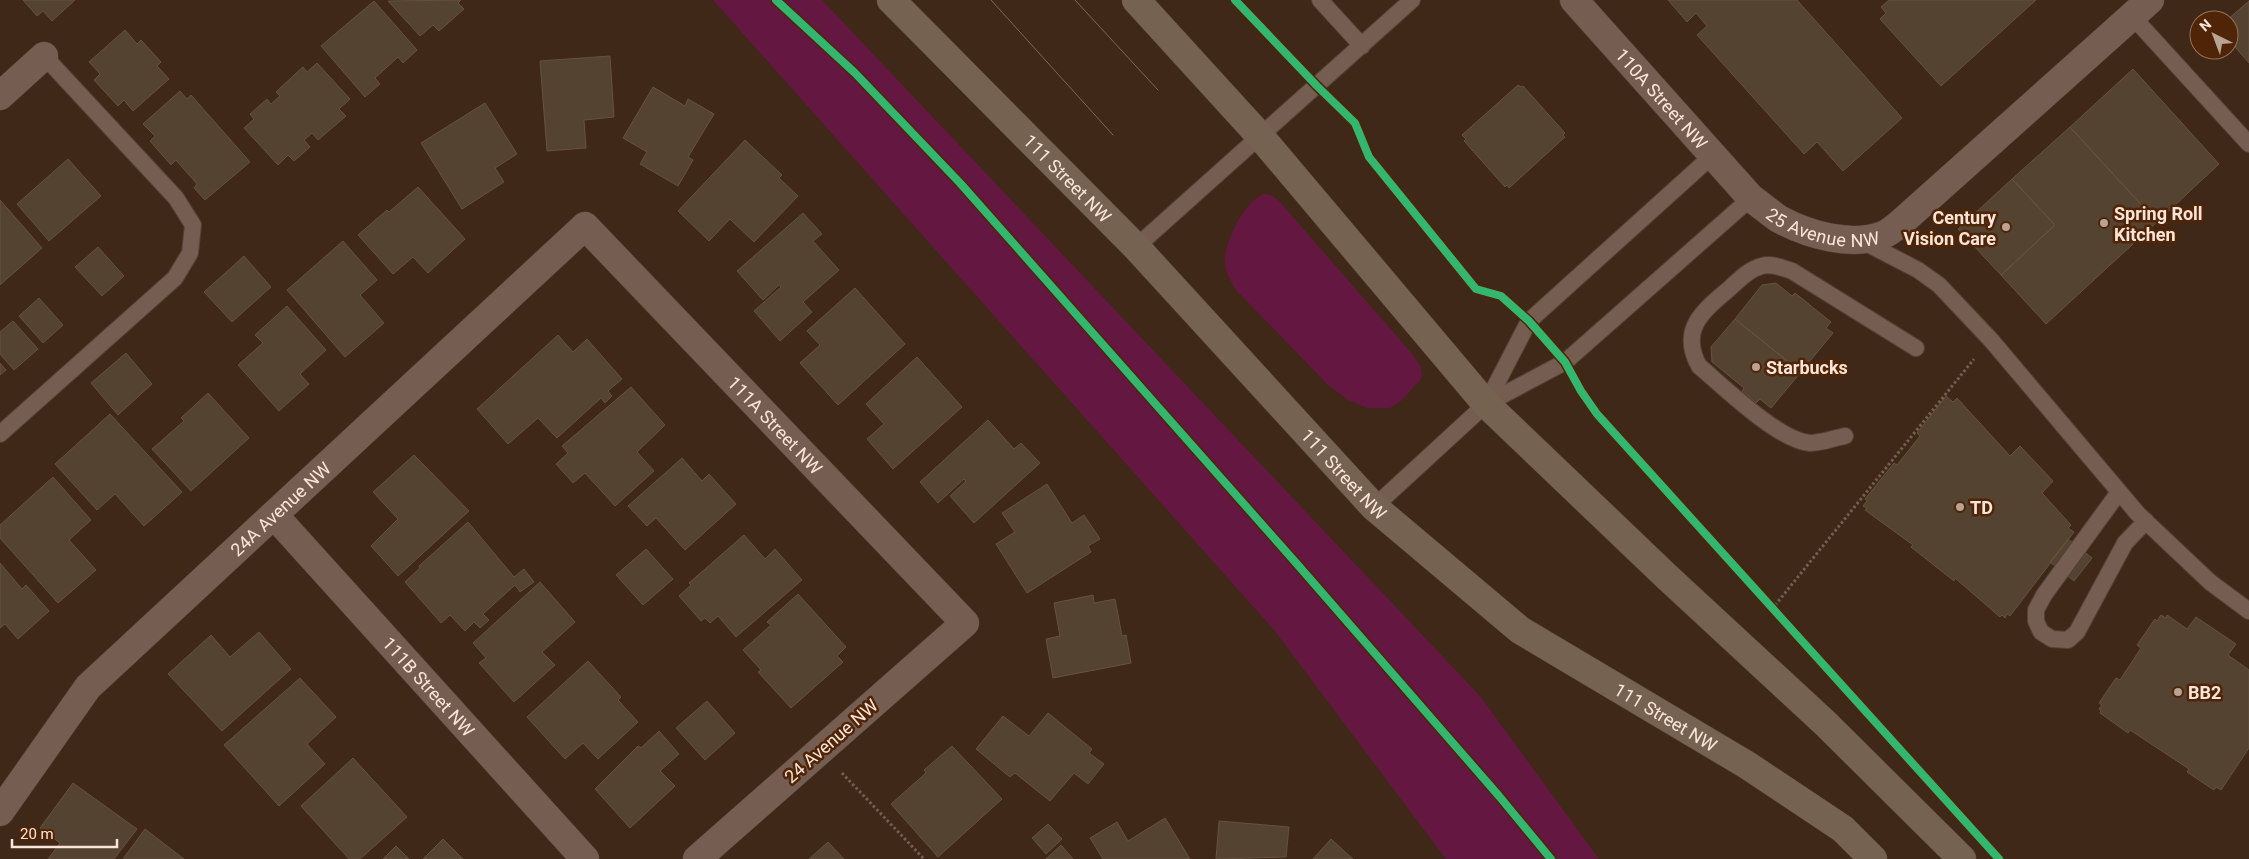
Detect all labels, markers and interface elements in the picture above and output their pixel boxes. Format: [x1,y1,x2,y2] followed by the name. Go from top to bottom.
[2189,10,2239,60] north arrow
[2196,16,2214,35] text: N
[1612,44,1712,153] street label: 110A Street NW
[1020,130,1116,227] street label: 111 Street NW
[1762,203,1881,251] street label: 25 Avenue NW
[2114,203,2203,245] place label: Spring Roll Kitchen
[1903,207,1997,249] place label: Century Vision Care
[2098,217,2110,229] marker: Spring Roll Kitchen
[2000,221,2012,233] marker: Century Vision Care
[1766,357,1848,378] place label: Starbucks
[1750,361,1762,373] marker: Starbucks
[724,372,827,478] street label: 111A Street NW
[1297,425,1391,524] street label: 111 Street NW
[226,457,335,560] street label: 24A Avenue NW
[1970,497,1993,518] place label: TD
[1954,501,1966,513] marker: TD
[379,632,479,740] street label: 111B Street NW
[1611,678,1721,755] street label: 111 Street NW
[2188,682,2221,703] place label: BB2
[2172,686,2184,698] marker: BB2
[780,695,882,787] street label: 24 Avenue NW
[12,816,118,848] scale bar
[20,825,54,843] text: 20 m

